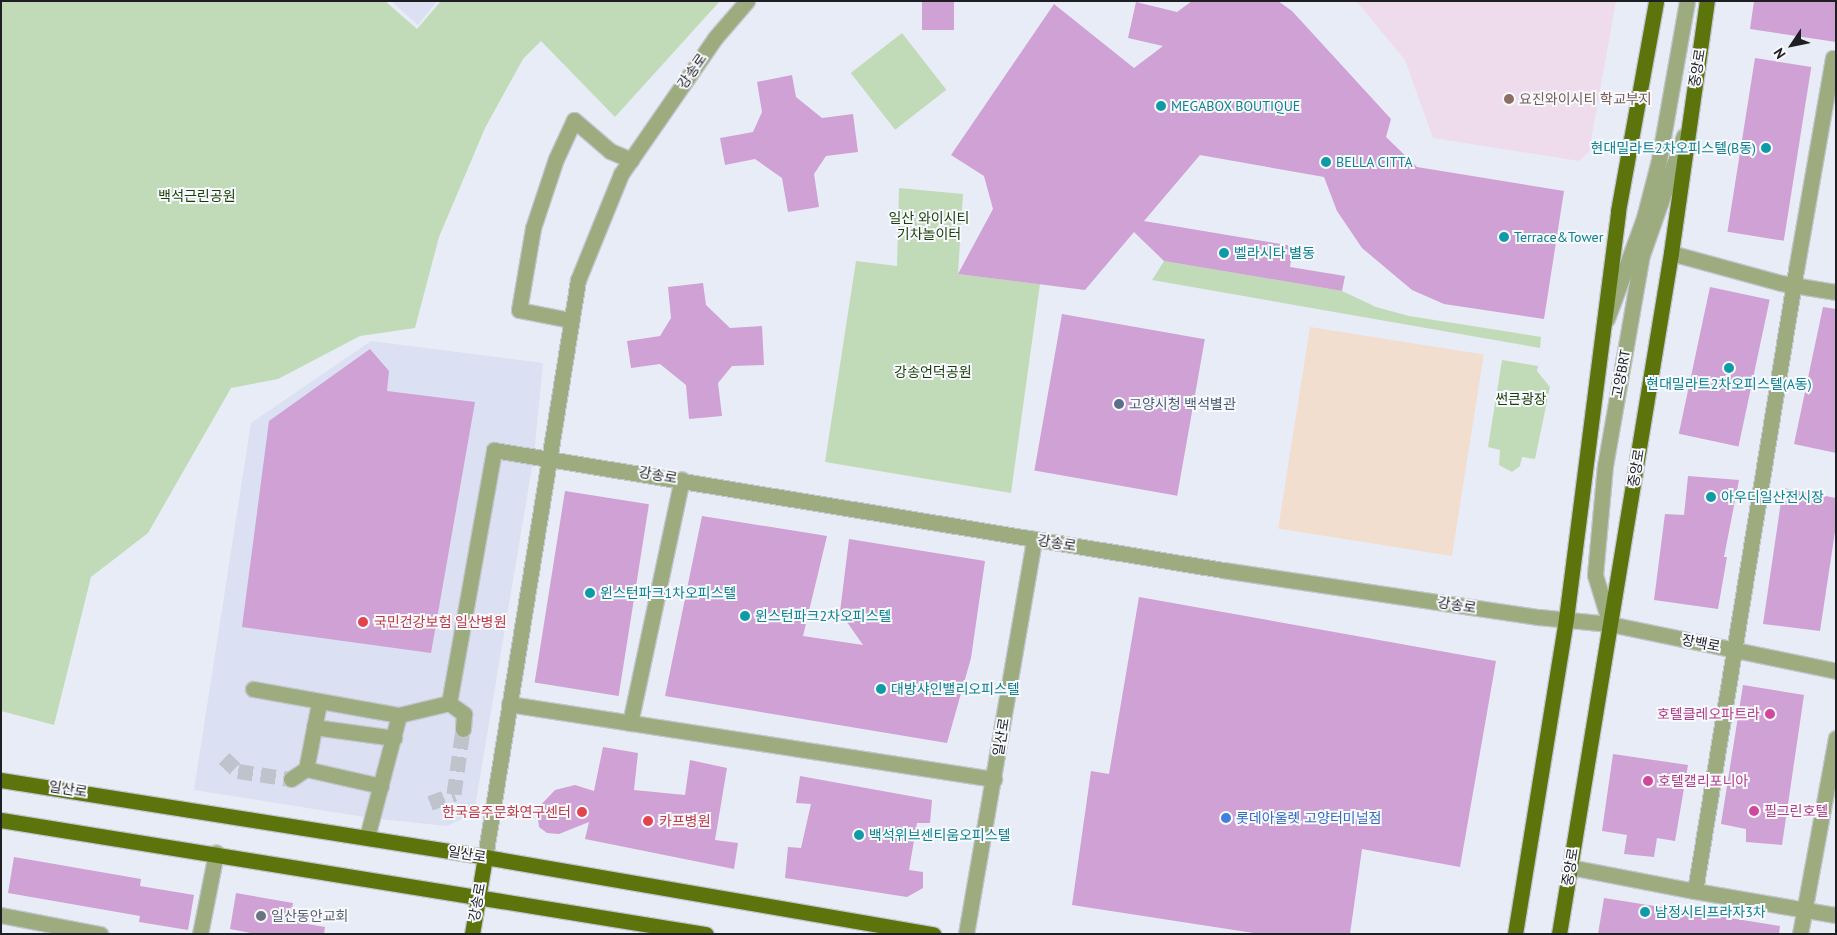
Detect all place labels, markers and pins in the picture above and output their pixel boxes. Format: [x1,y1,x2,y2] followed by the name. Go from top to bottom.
[1519,91,1652,107] place label: 요진와이시티 학교부지
[1503,93,1515,105] marker: 요진와이시티 학교부지
[1171,98,1301,114] place label: MEGABOX BOUTIQUE
[1155,100,1167,112] marker: MEGABOX BOUTIQUE
[1591,140,1756,156] place label: 현대밀라트2차오피스텔(B동)
[1760,142,1772,154] marker: 현대밀라트2차오피스텔(B동)
[1336,154,1413,170] place label: BELLA CITTA
[1320,156,1332,168] marker: BELLA CITTA
[1514,229,1603,245] place label: Terrace&Tower
[1498,231,1510,243] marker: Terrace&Tower
[1234,245,1315,261] place label: 벨라시타 별동
[1218,247,1230,259] marker: 벨라시타 별동
[1723,362,1735,374] marker: 현대밀라트2차오피스텔(A동)
[1646,376,1812,392] place label: 현대밀라트2차오피스텔(A동)
[1129,396,1236,412] place label: 고양시청 백석별관
[1113,398,1125,410] marker: 고양시청 백석별관
[1721,489,1824,505] place label: 아우디일산전시장
[1705,491,1717,503] marker: 아우디일산전시장
[600,585,736,601] place label: 윈스턴파크1차오피스텔
[584,587,596,599] marker: 윈스턴파크1차오피스텔
[755,608,891,624] place label: 윈스턴파크2차오피스텔
[739,610,751,622] marker: 윈스턴파크2차오피스텔
[374,614,507,630] place label: 국민건강보험 일산병원
[356,615,370,629] marker: 국민건강보험 일산병원
[891,681,1020,697] place label: 대방샤인밸리오피스텔
[875,683,887,695] marker: 대방샤인밸리오피스텔
[1657,706,1760,722] place label: 호텔클레오파트라
[1764,708,1776,720] marker: 호텔클레오파트라
[1658,773,1748,789] place label: 호텔캘리포니아
[1642,775,1654,787] marker: 호텔캘리포니아
[1764,803,1828,819] place label: 필그린호텔
[442,804,571,820] place label: 한국음주문화연구센터
[575,805,589,819] marker: 한국음주문화연구센터
[1748,805,1760,817] marker: 필그린호텔
[1236,810,1381,826] place label: 롯데아울렛 고양터미널점
[1220,812,1232,824] marker: 롯데아울렛 고양터미널점
[659,813,711,829] place label: 카프병원
[641,814,655,828] marker: 카프병원
[869,827,1011,843] place label: 백석위브센티움오피스텔
[853,829,865,841] marker: 백석위브센티움오피스텔
[1655,904,1766,920] place label: 남정시티프라자3차
[1639,906,1651,918] marker: 남정시티프라자3차
[271,908,348,924] place label: 일산동안교회
[255,910,267,922] marker: 일산동안교회

